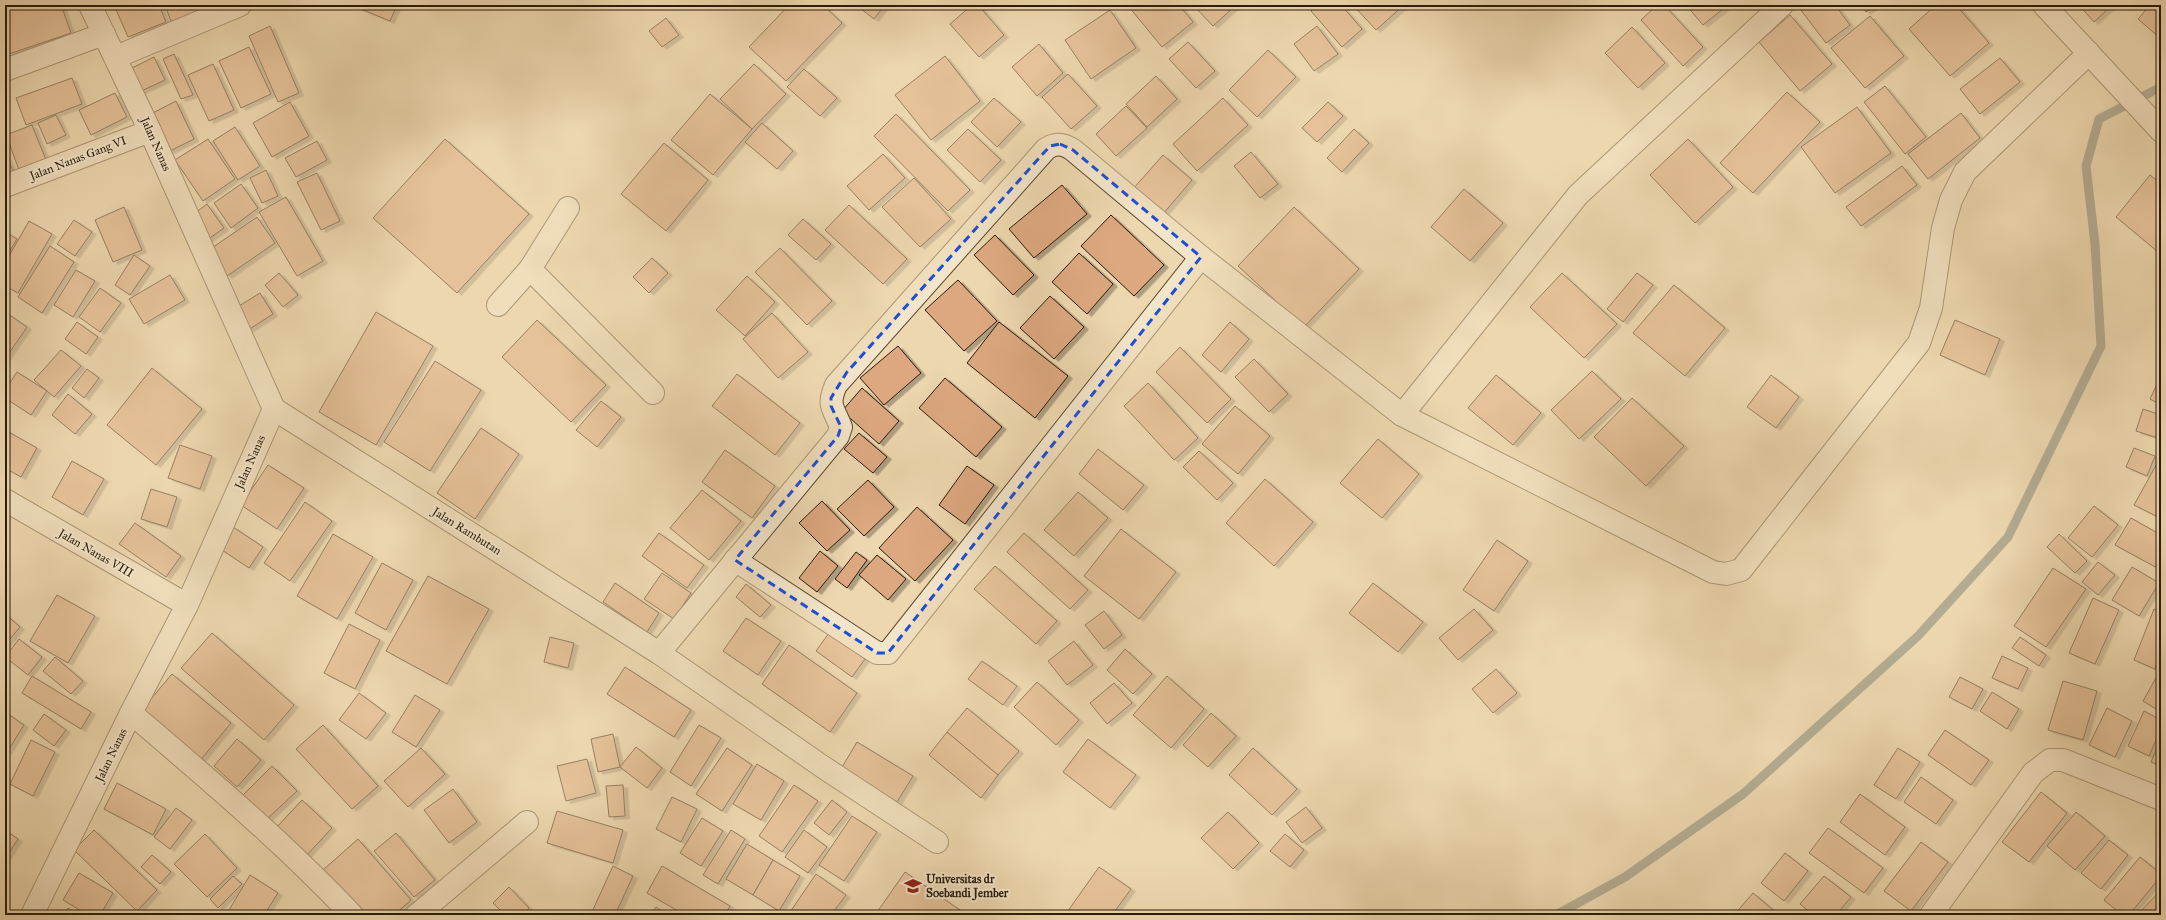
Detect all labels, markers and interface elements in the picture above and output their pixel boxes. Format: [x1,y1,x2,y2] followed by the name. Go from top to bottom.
[136,113,174,174] street label: Jalan Nanas
[26,133,129,185] street label: Jalan Nanas Gang VI
[231,433,269,494] street label: Jalan Nanas
[428,503,504,559] street label: Jalan Rambutan
[54,525,136,581] street label: Jalan Nanas VIII
[91,726,131,786] street label: Jalan Nanas
[926,872,1009,901] place label: Universitas dr Soebandi Jember
[903,876,923,896] school or university icon: Universitas dr Soebandi Jember

